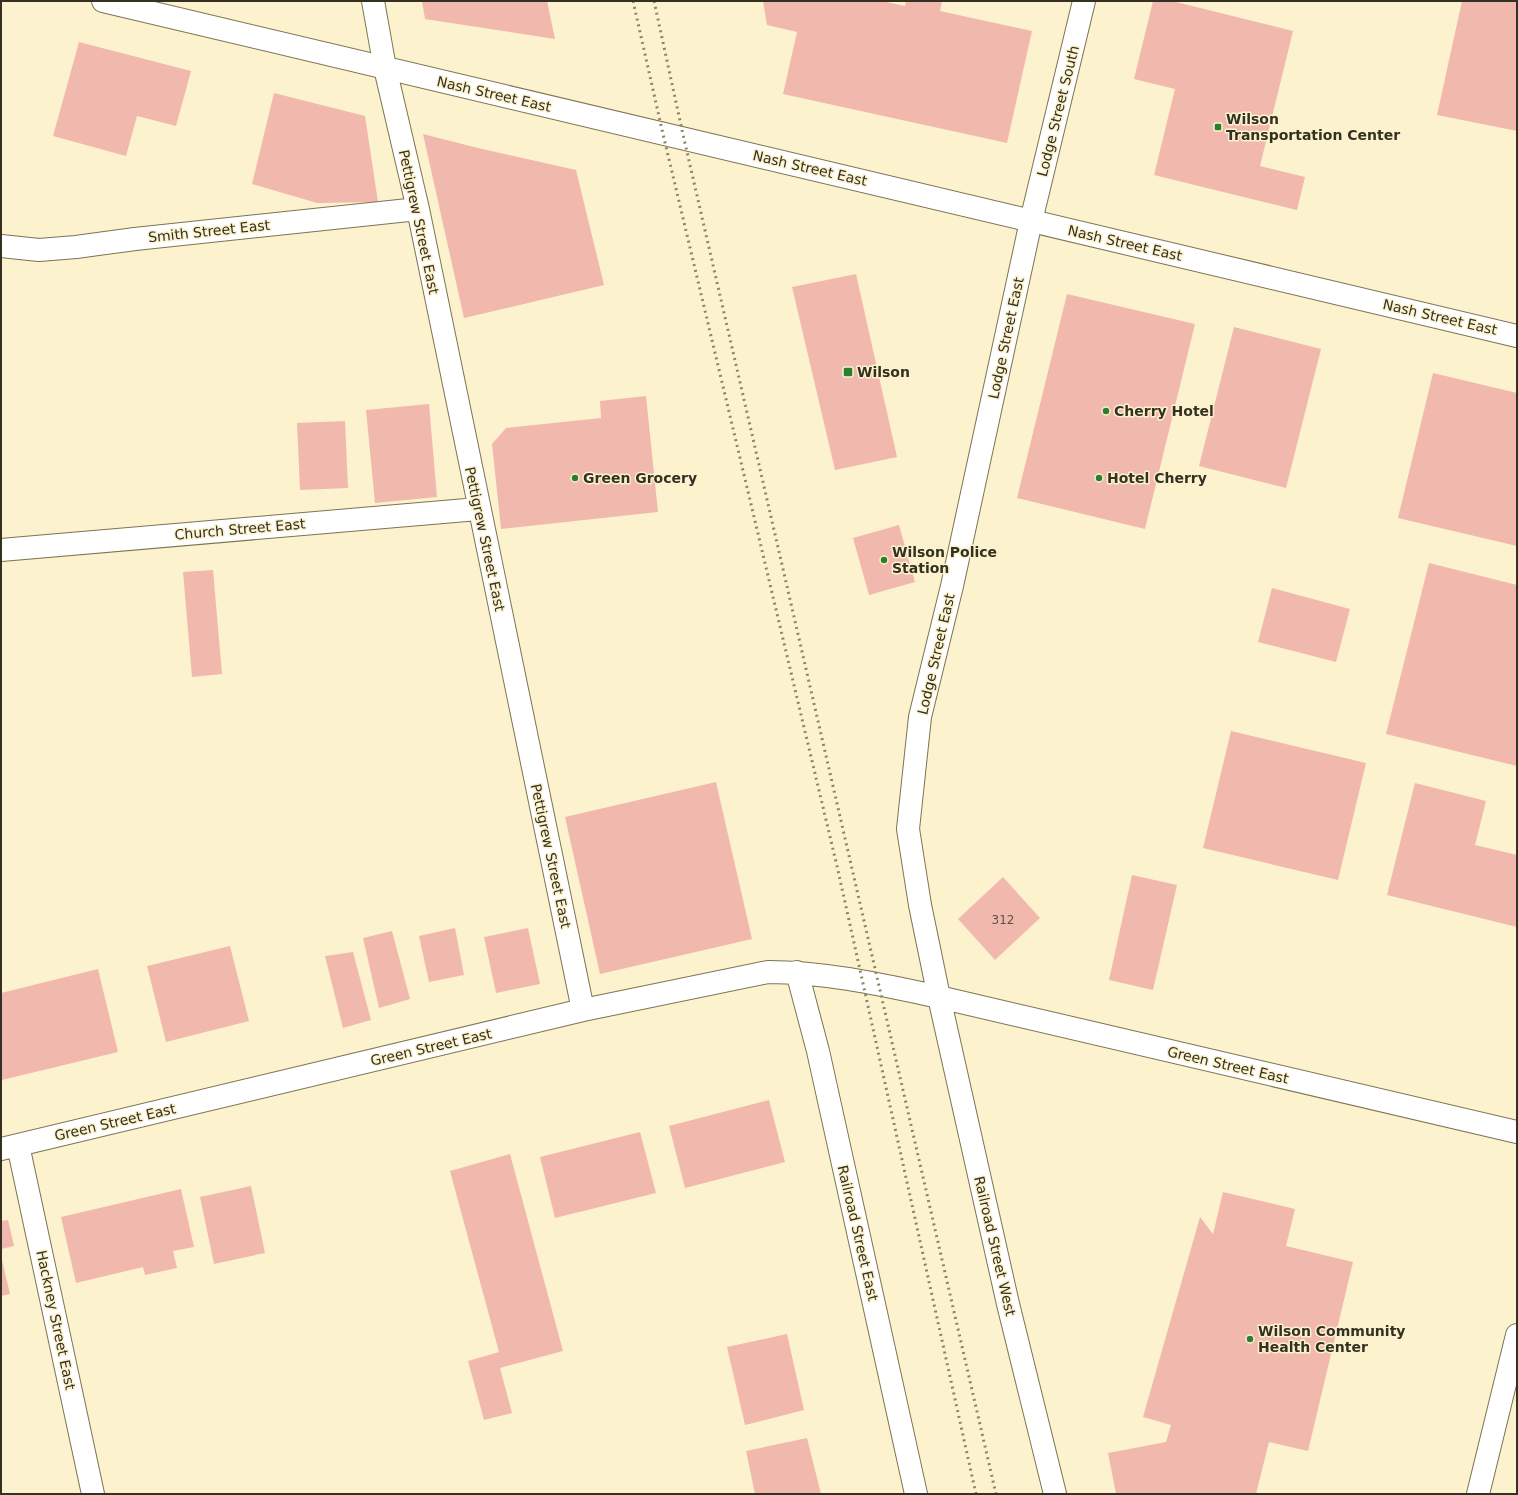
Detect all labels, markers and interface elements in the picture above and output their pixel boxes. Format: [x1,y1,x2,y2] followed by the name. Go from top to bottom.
[1034,44,1082,178] street label: Lodge Street South
[435,73,553,115] street label: Nash Street East
[1226,111,1400,143] place label: Wilson Transportation Center
[1213,122,1223,132] marker: Wilson Transportation Center
[751,147,869,189] street label: Nash Street East
[396,148,442,296] street label: Pettigrew Street East
[147,217,271,245] street label: Smith Street East
[1066,222,1184,264] street label: Nash Street East
[985,275,1027,400] street label: Lodge Street East
[1381,296,1499,338] street label: Nash Street East
[857,364,910,380] place label: Wilson
[842,366,854,378] marker: Wilson
[1114,403,1214,419] place label: Cherry Hotel
[1101,406,1111,416] marker: Cherry Hotel
[462,465,508,613] street label: Pettigrew Street East
[583,470,697,486] place label: Green Grocery
[1107,470,1207,486] place label: Hotel Cherry
[570,473,580,483] marker: Green Grocery
[1094,473,1104,483] marker: Hotel Cherry
[174,515,307,543] street label: Church Street East
[892,544,997,576] place label: Wilson Police Station
[879,555,889,565] marker: Wilson Police Station
[914,591,958,716] street label: Lodge Street East
[528,782,574,930] street label: Pettigrew Street East
[992,913,1014,927] house number: 312
[369,1025,494,1069] street label: Green Street East
[1166,1043,1291,1087] street label: Green Street East
[53,1100,178,1144] street label: Green Street East
[835,1164,882,1303] street label: Railroad Street East
[971,1174,1019,1318] street label: Railroad Street West
[33,1249,79,1392] street label: Hackney Street East
[1258,1323,1405,1355] place label: Wilson Community Health Center
[1245,1334,1255,1344] marker: Wilson Community Health Center

